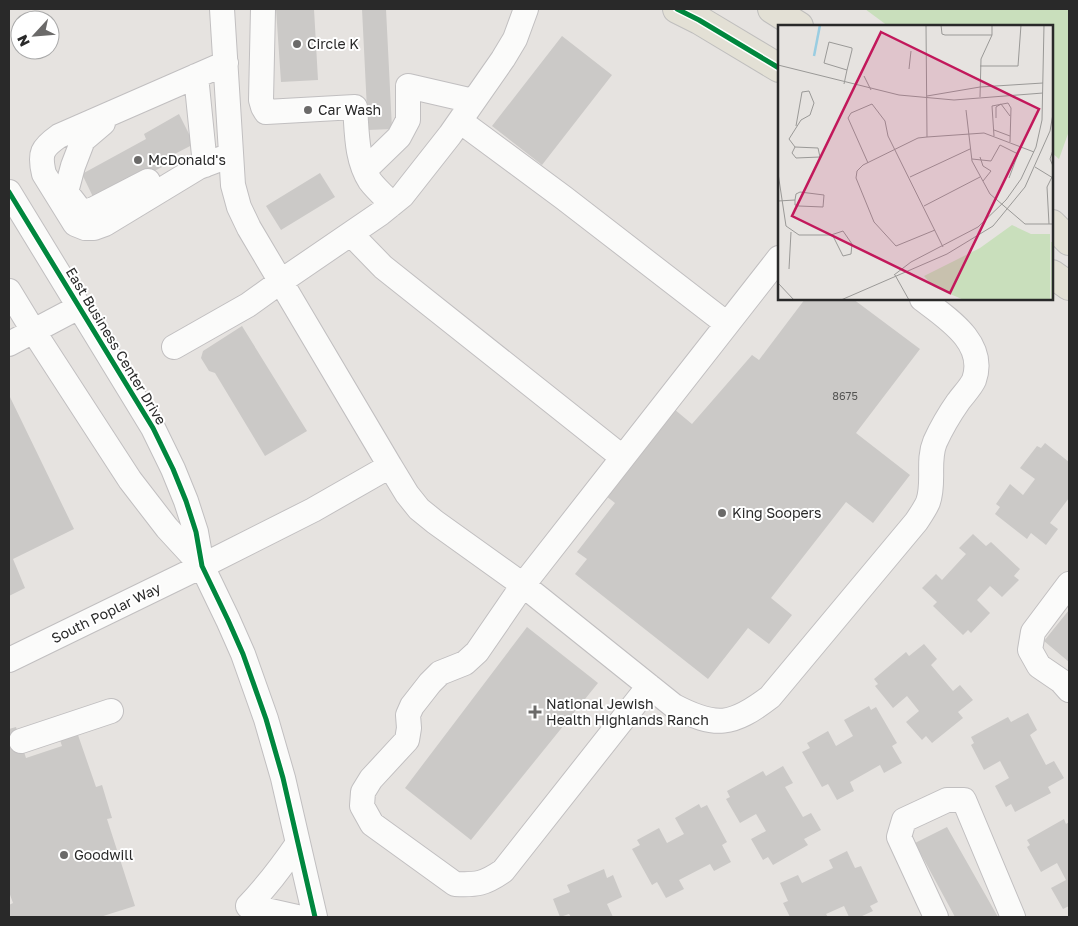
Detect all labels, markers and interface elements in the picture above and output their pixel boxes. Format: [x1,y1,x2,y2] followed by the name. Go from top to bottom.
[10,10,60,60] north arrow
[778,25,1053,300] inset map
[13,32,33,49] text: N
[307,35,359,52] place label: Circle K
[291,38,303,50] marker: Circle K
[318,101,381,118] place label: Car Wash
[302,104,314,116] marker: Car Wash
[148,151,226,168] place label: McDonald's
[132,154,144,166] marker: McDonald's
[63,264,170,427] street label: East Business Center Drive
[832,389,858,402] house number: 8675
[732,504,822,521] place label: King Soopers
[716,507,728,519] marker: King Soopers
[48,579,163,646] street label: South Poplar Way
[546,695,709,728] place label: National Jewish Health Highlands Ranch
[528,705,542,719] marker: National Jewish Health Highlands Ranch
[74,846,133,863] place label: Goodwill
[58,849,70,861] marker: Goodwill

